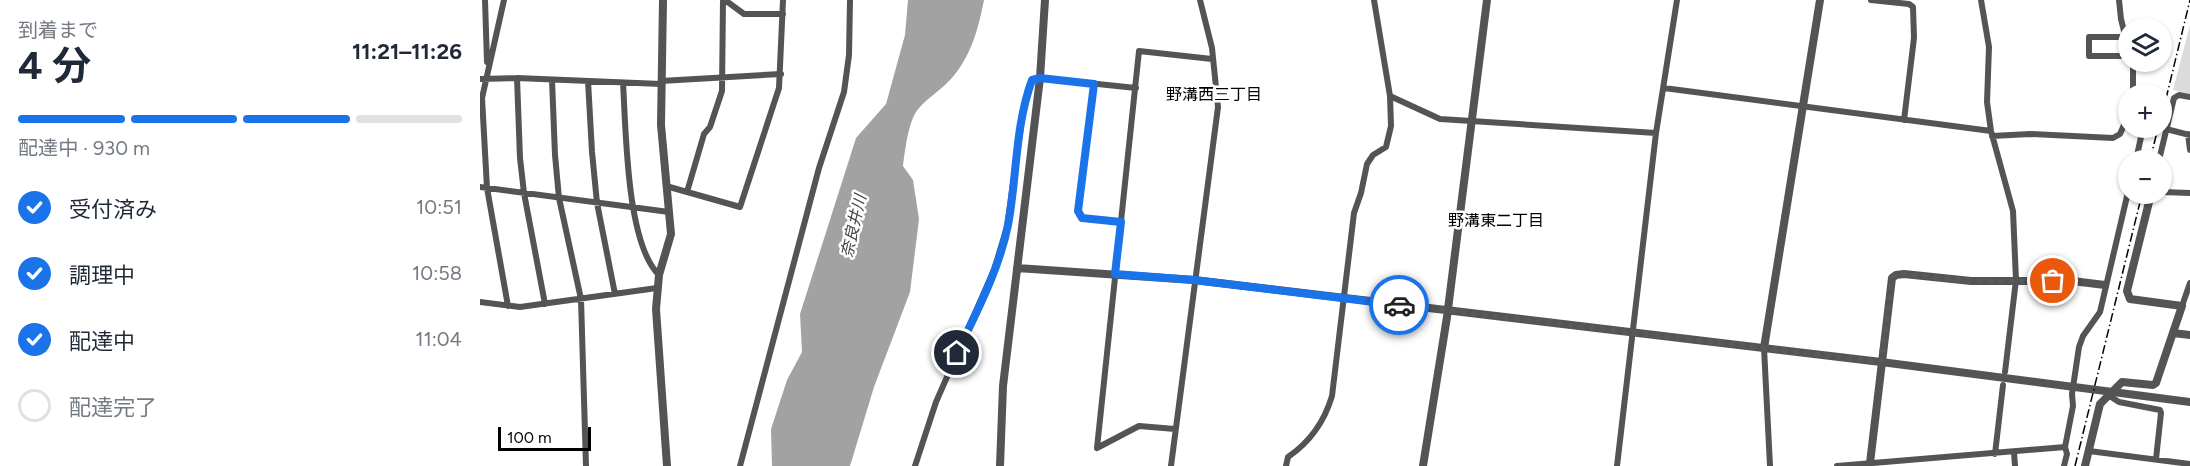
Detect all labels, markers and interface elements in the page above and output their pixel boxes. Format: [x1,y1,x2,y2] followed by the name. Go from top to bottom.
[18,18,98,42] text: 到着まで
[2118,18,2172,204] map controls
[2118,18,2172,72] button: layers
[352,38,462,65] text: 11:21–11:26
[18,42,91,89] text: 4 分
[2118,84,2172,138] button: +
[1166,85,1262,104] district label: 野溝西三丁目
[18,136,150,160] text: 配達中 · 930 m
[2118,150,2172,204] button: −
[18,191,51,224] icon: check
[837,191,870,259] water label: 奈良井川
[416,195,462,219] text: 10:51
[69,196,157,223] text: 受付済み
[1448,211,1544,230] district label: 野溝東二丁目
[2027,255,2078,306] pin
[18,257,51,290] icon: check
[412,261,462,285] text: 10:58
[69,262,135,289] text: 調理中
[2036,264,2069,297] icon: bag
[1369,275,1429,335] courier
[1383,289,1416,322] icon: car
[18,323,51,356] icon: check
[415,327,462,351] text: 11:04
[931,327,982,378] pin
[69,328,135,355] text: 配達中
[940,336,973,369] icon: home
[69,394,157,421] text: 配達完了
[498,424,591,452] scale bar
[507,428,552,447] text: 100 m

